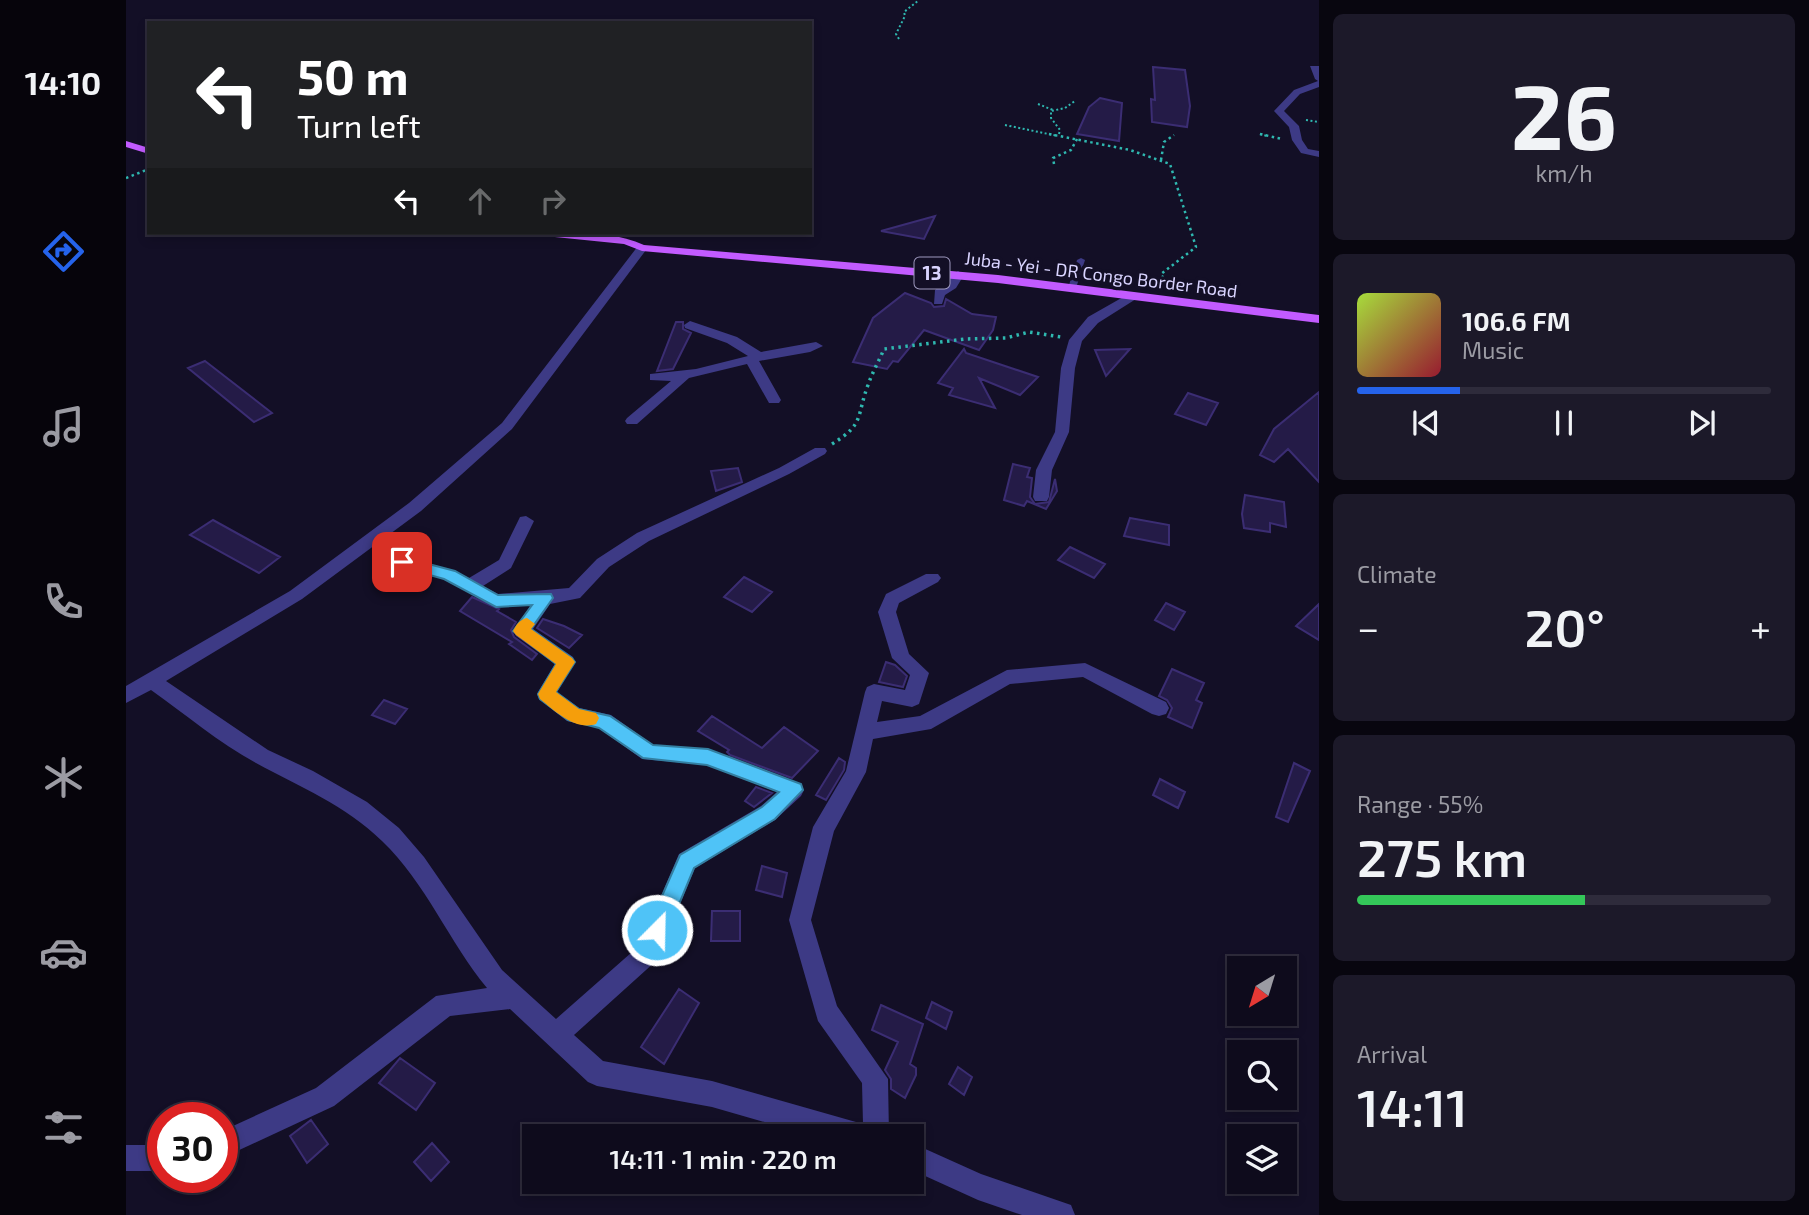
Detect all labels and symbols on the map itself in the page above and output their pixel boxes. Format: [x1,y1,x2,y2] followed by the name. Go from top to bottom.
[964,246,1239,302] street label: Juba - Yei - DR Congo Border Road
[914,258,950,288] road number: 13
[372,532,432,592] pin
[620,893,694,967] position arrow
[1227,956,1297,1026] north arrow
[147,1102,238,1193] speed limit sign: 30

